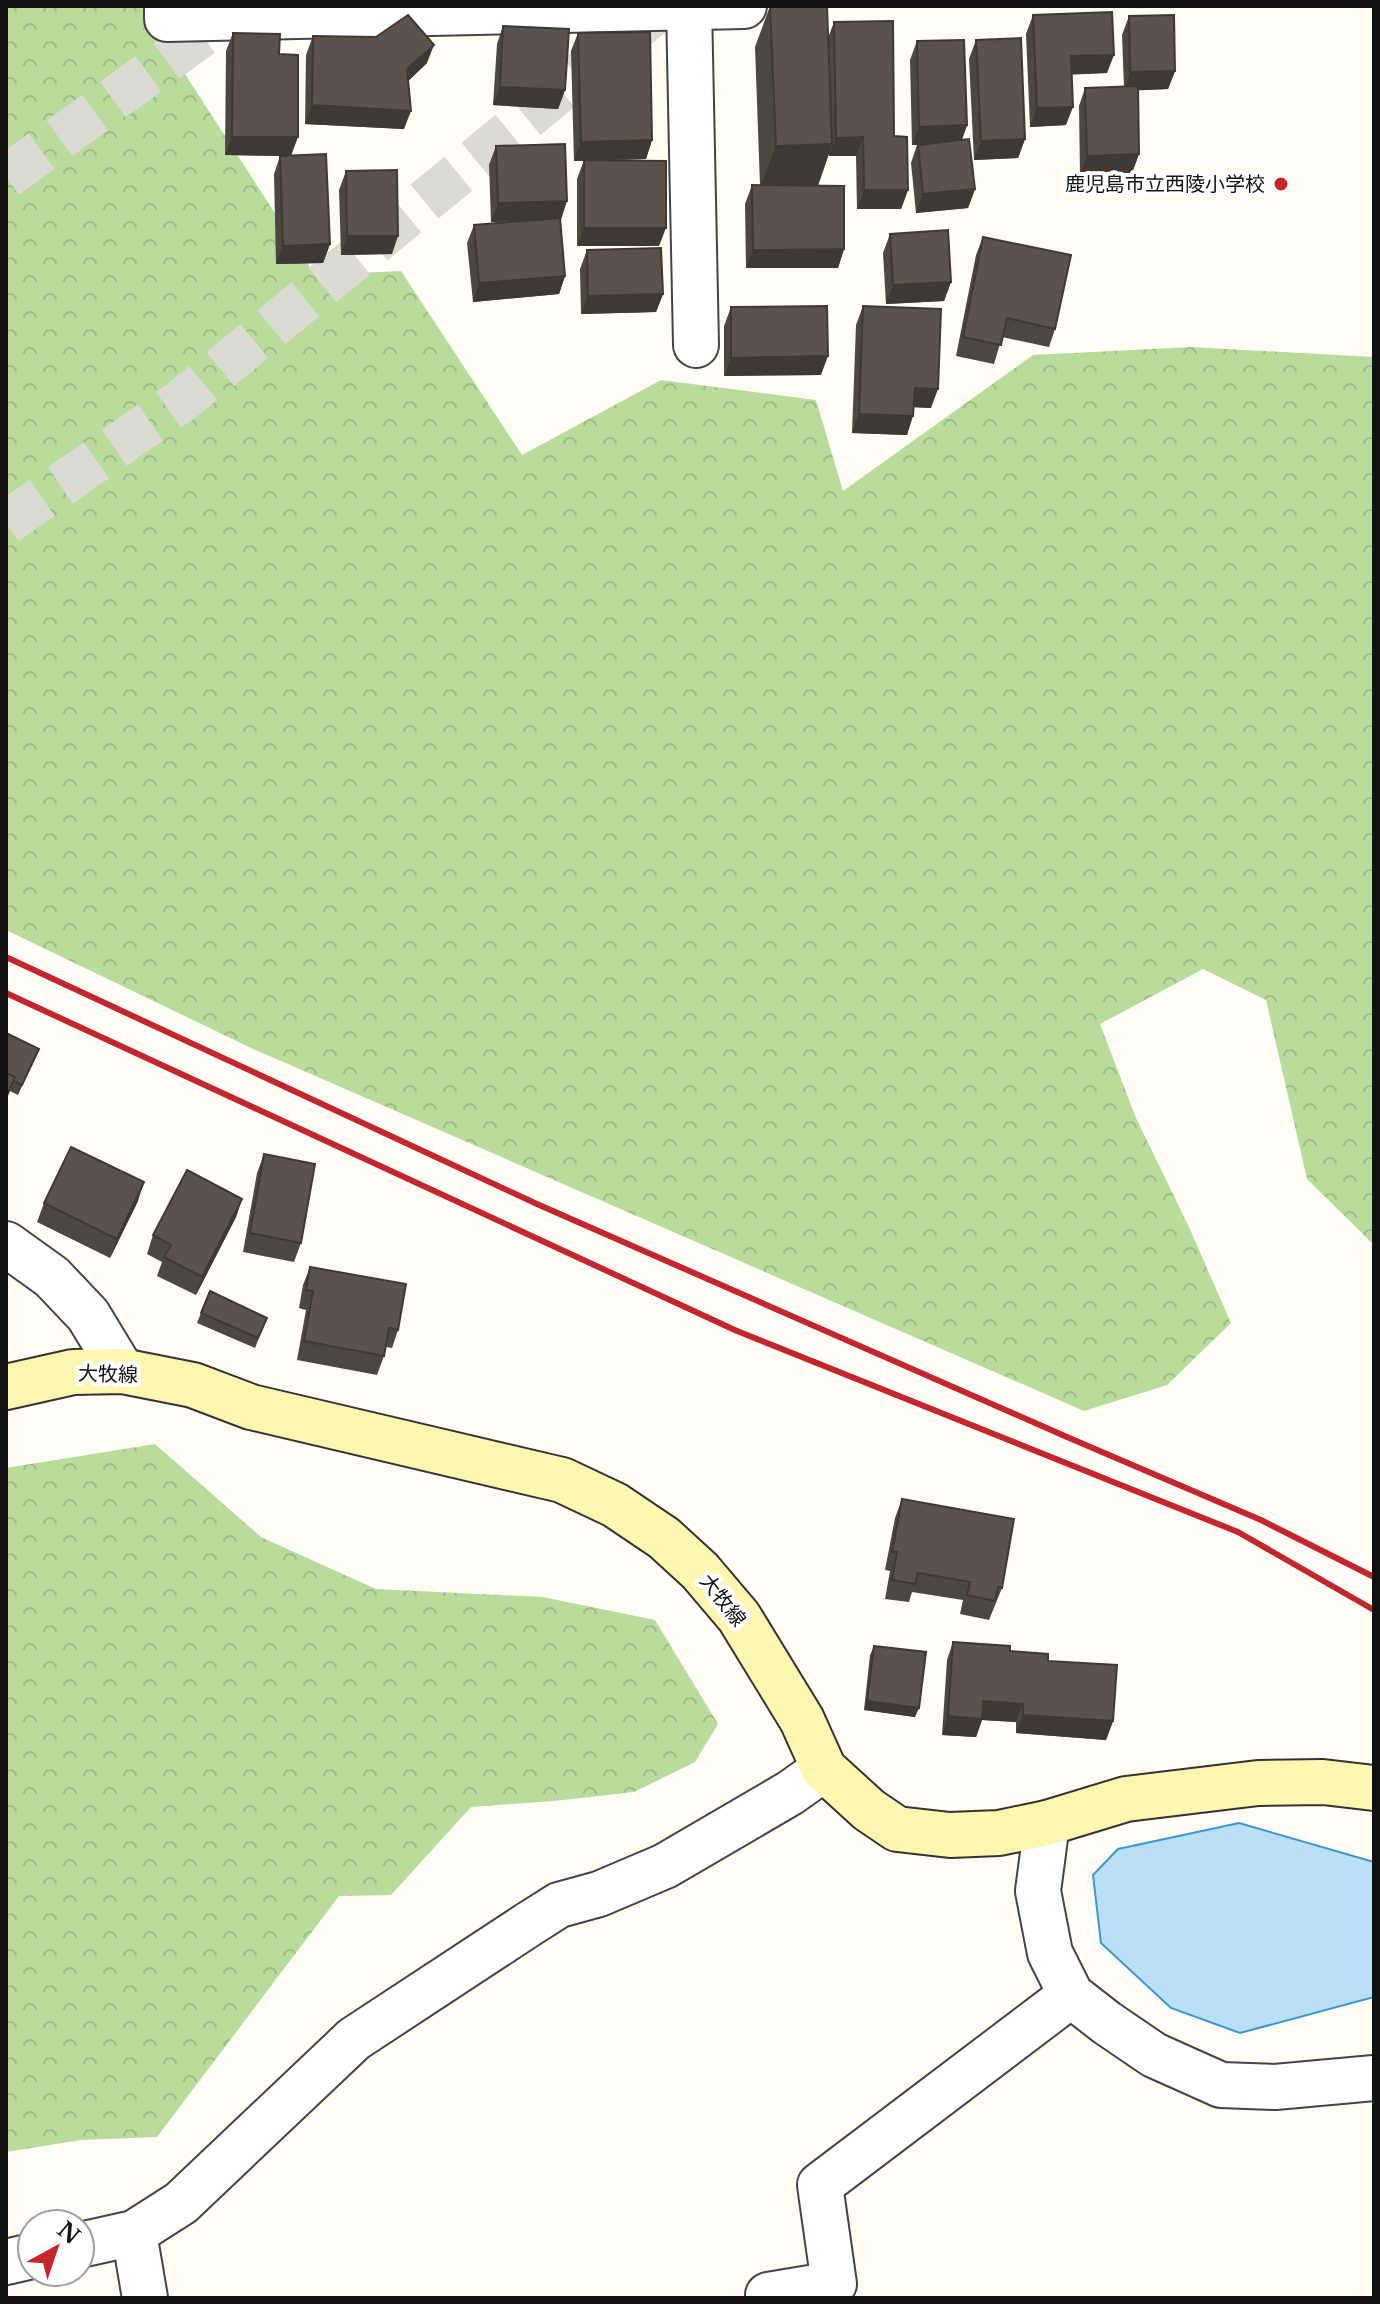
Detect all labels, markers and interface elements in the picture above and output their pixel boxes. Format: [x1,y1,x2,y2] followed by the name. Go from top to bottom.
[1065,172,1265,196] place label: 鹿児島市立西陵小学校
[1272,175,1290,193] marker: 鹿児島市立西陵小学校
[78,1361,138,1387] street label: 大牧線
[695,1569,751,1631] street label: 大牧線
[16,2208,96,2288] north arrow
[52,2216,85,2250] text: N

